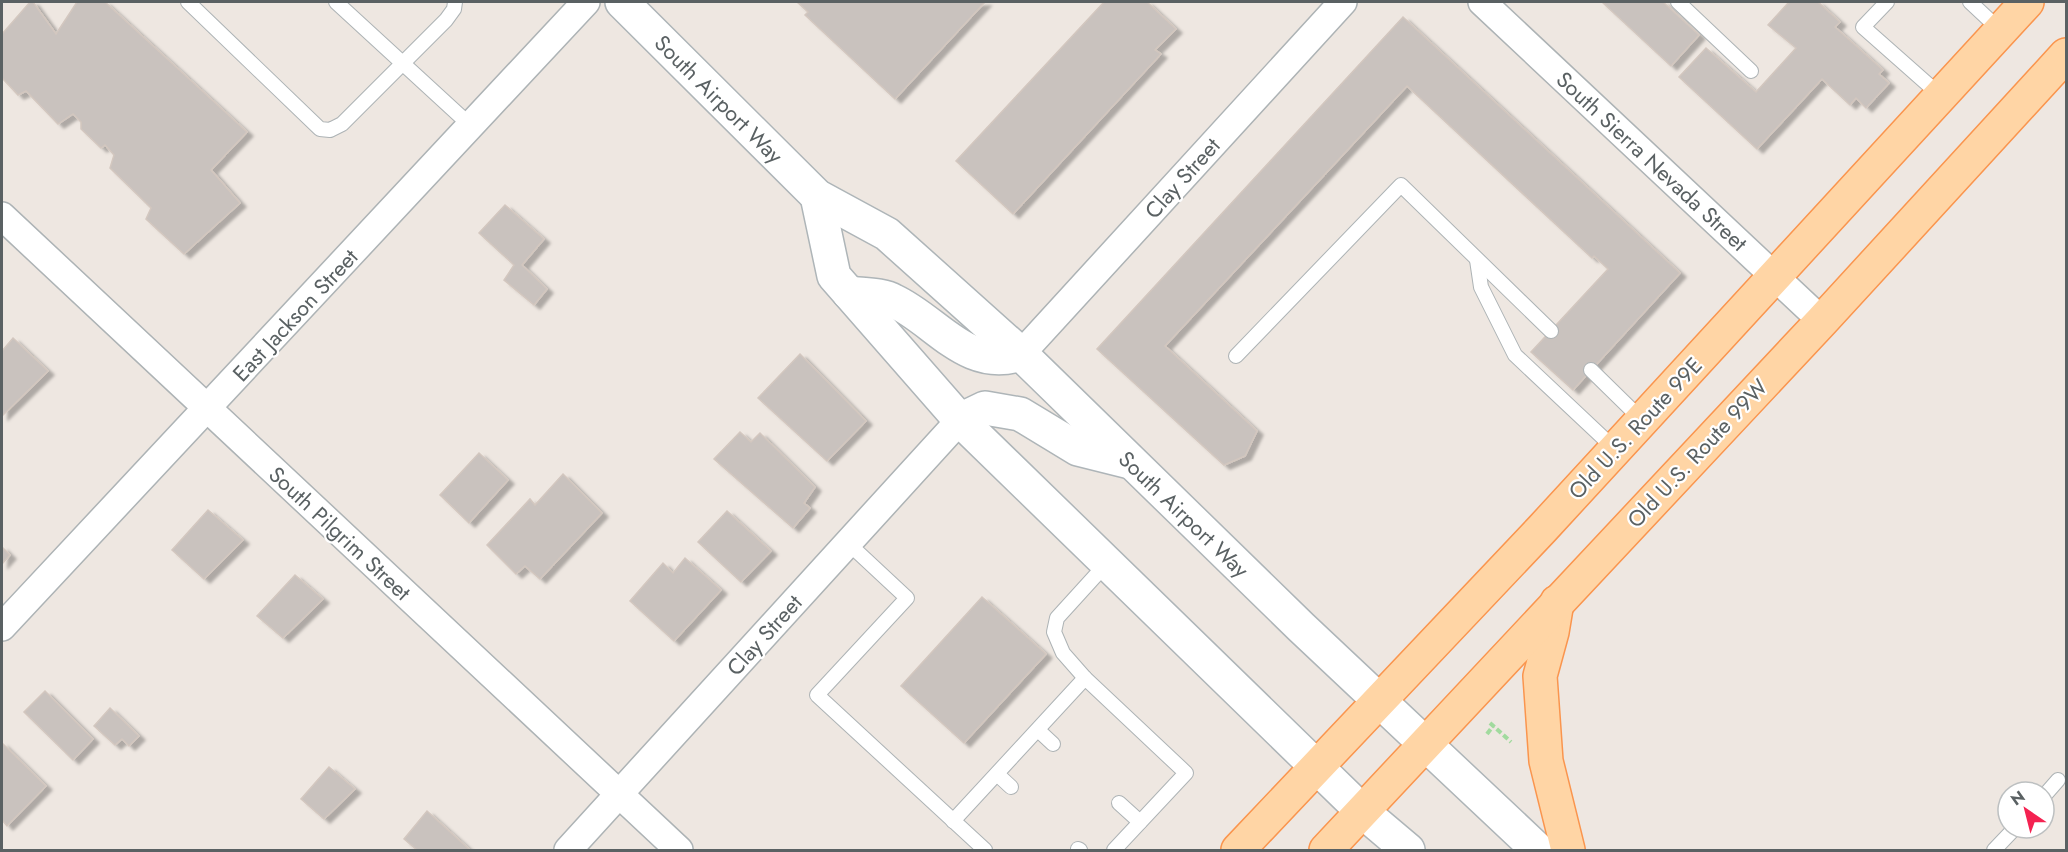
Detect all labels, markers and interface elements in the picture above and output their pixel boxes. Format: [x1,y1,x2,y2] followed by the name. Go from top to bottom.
[647,27,791,171] street label: South Airport Way
[1549,64,1755,259] street label: South Sierra Nevada Street
[1137,130,1228,226] street label: Clay Street
[225,241,366,388] street label: East Jackson Street
[1561,350,1709,506] street label: Old U.S. Route 99E
[1619,371,1775,535] street label: Old U.S. Route 99W
[1112,443,1257,585] street label: South Airport Way
[262,459,419,608] street label: South Pilgrim Street
[719,587,810,683] street label: Clay Street
[1996,780,2056,840] north arrow
[2006,785,2029,811] text: N

